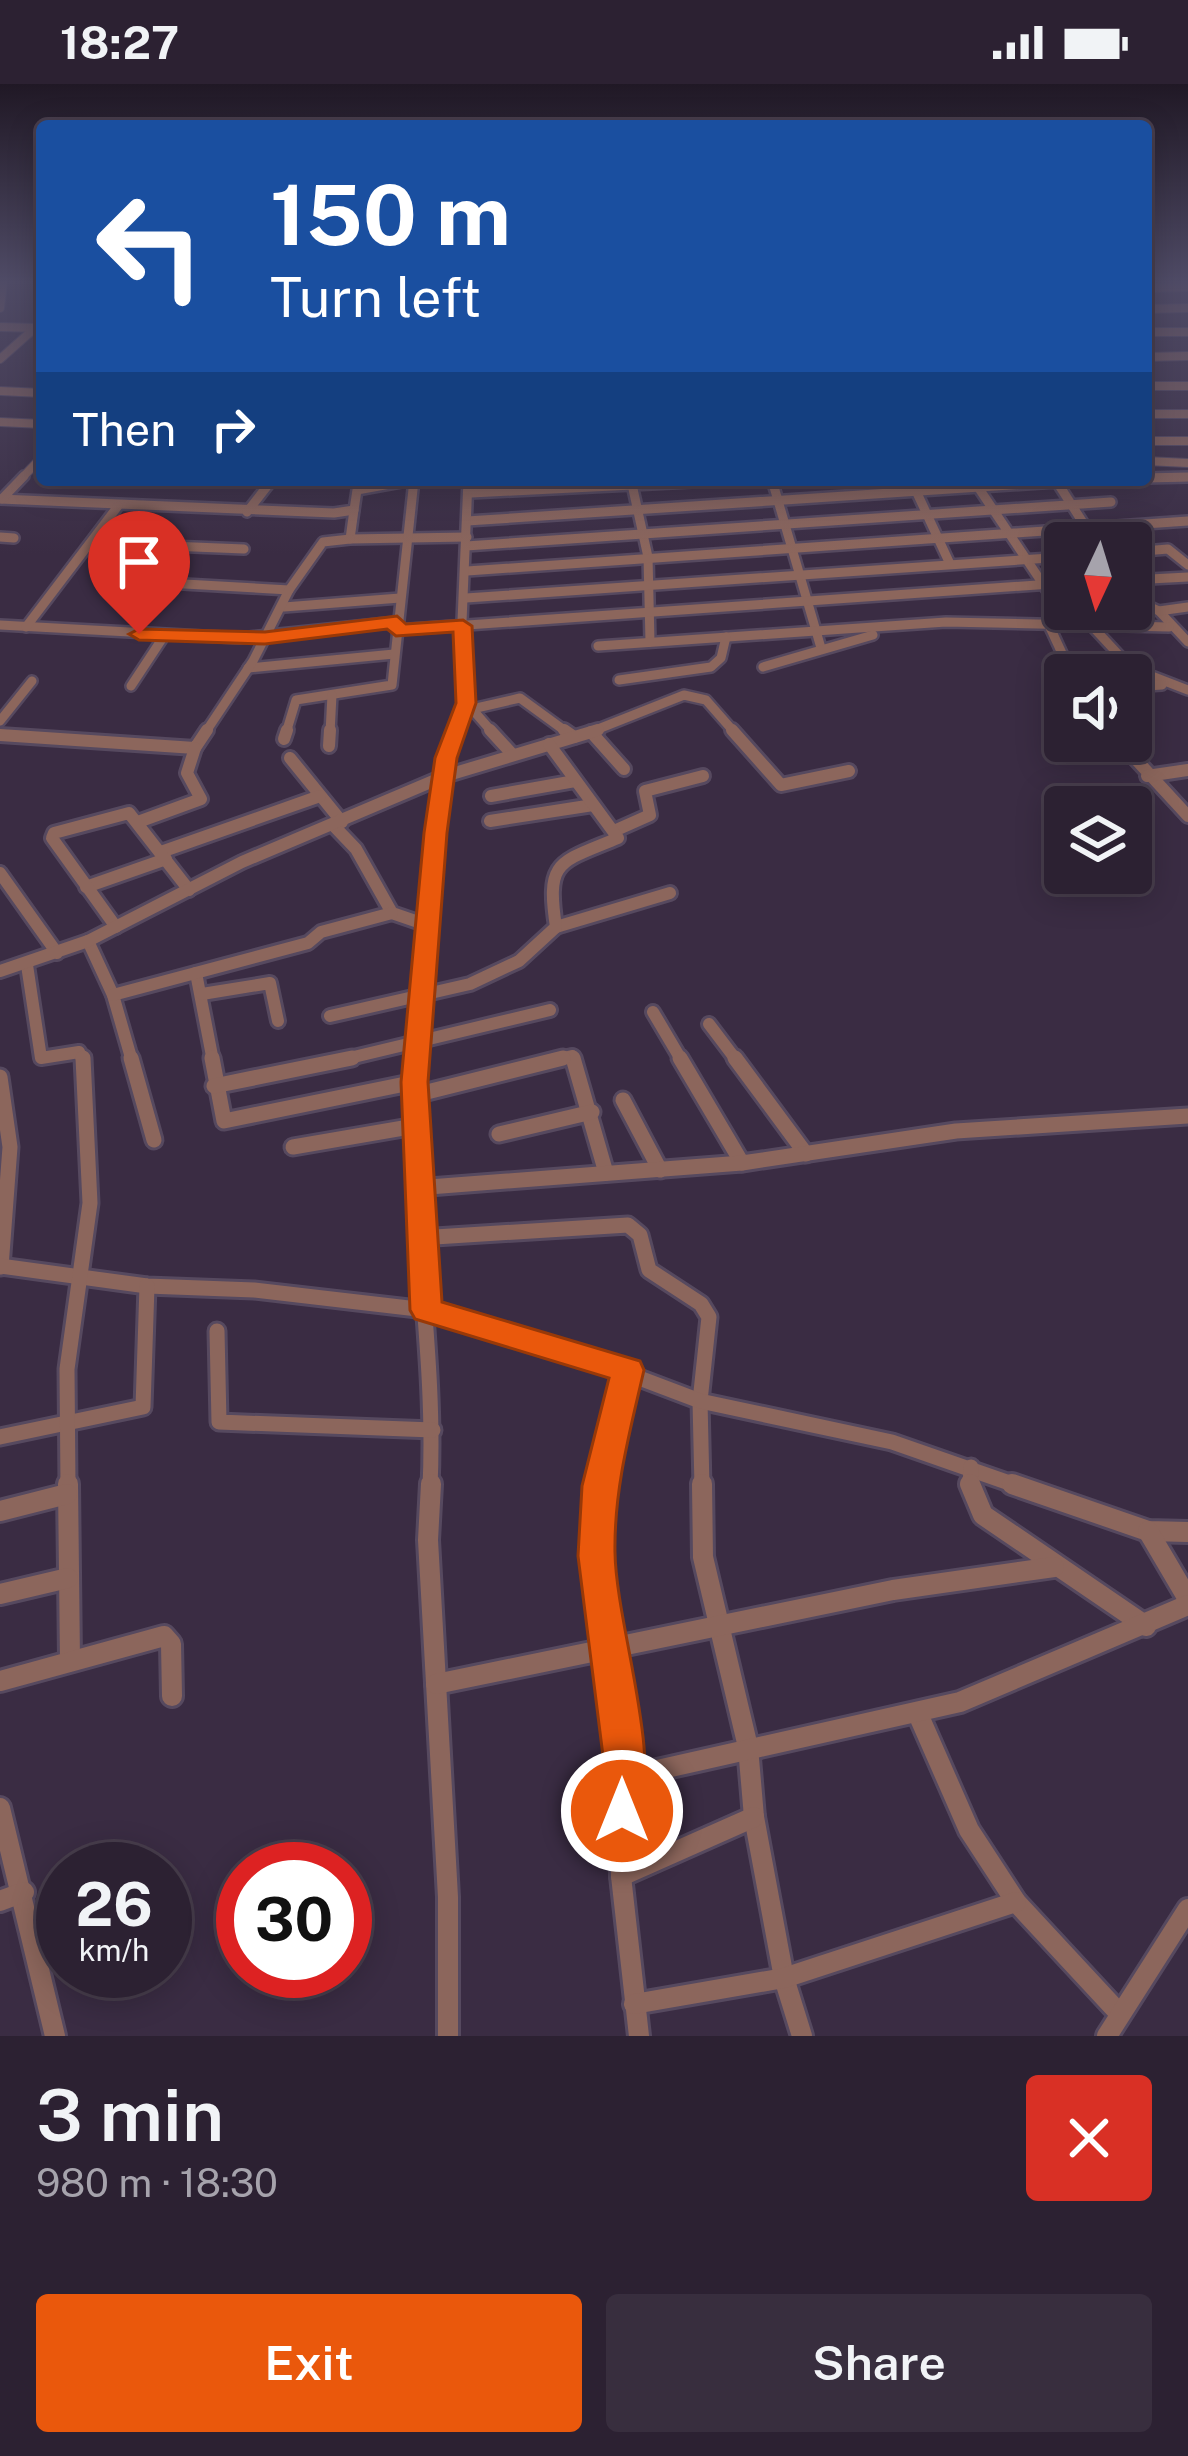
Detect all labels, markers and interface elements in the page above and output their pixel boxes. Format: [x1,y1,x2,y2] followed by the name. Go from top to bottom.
[60,16,179,69] text: 18:27
[270,165,511,264] text: 150 m
[72,168,228,324] icon: left
[270,266,481,329] text: Turn left
[200,396,266,462] icon: right
[72,403,176,456] text: Then
[88,511,190,634] pin
[1044,522,1152,630] north arrow
[1044,522,1152,894] map controls
[106,529,172,595] icon: arrive
[1044,654,1152,762] button: sound
[1044,786,1152,894] button: layers
[559,1748,685,1874] position arrow
[216,1842,372,1998] speed limit sign: 30
[75,1869,153,1940] text: 26
[79,1932,149,1968] text: km/h
[36,2073,224,2157] text: 3 min
[1026,2075,1152,2201] button: close
[36,2160,278,2206] text: 980 m · 18:30
[36,2294,582,2432] button: Exit
[606,2294,1152,2432] button: Share

